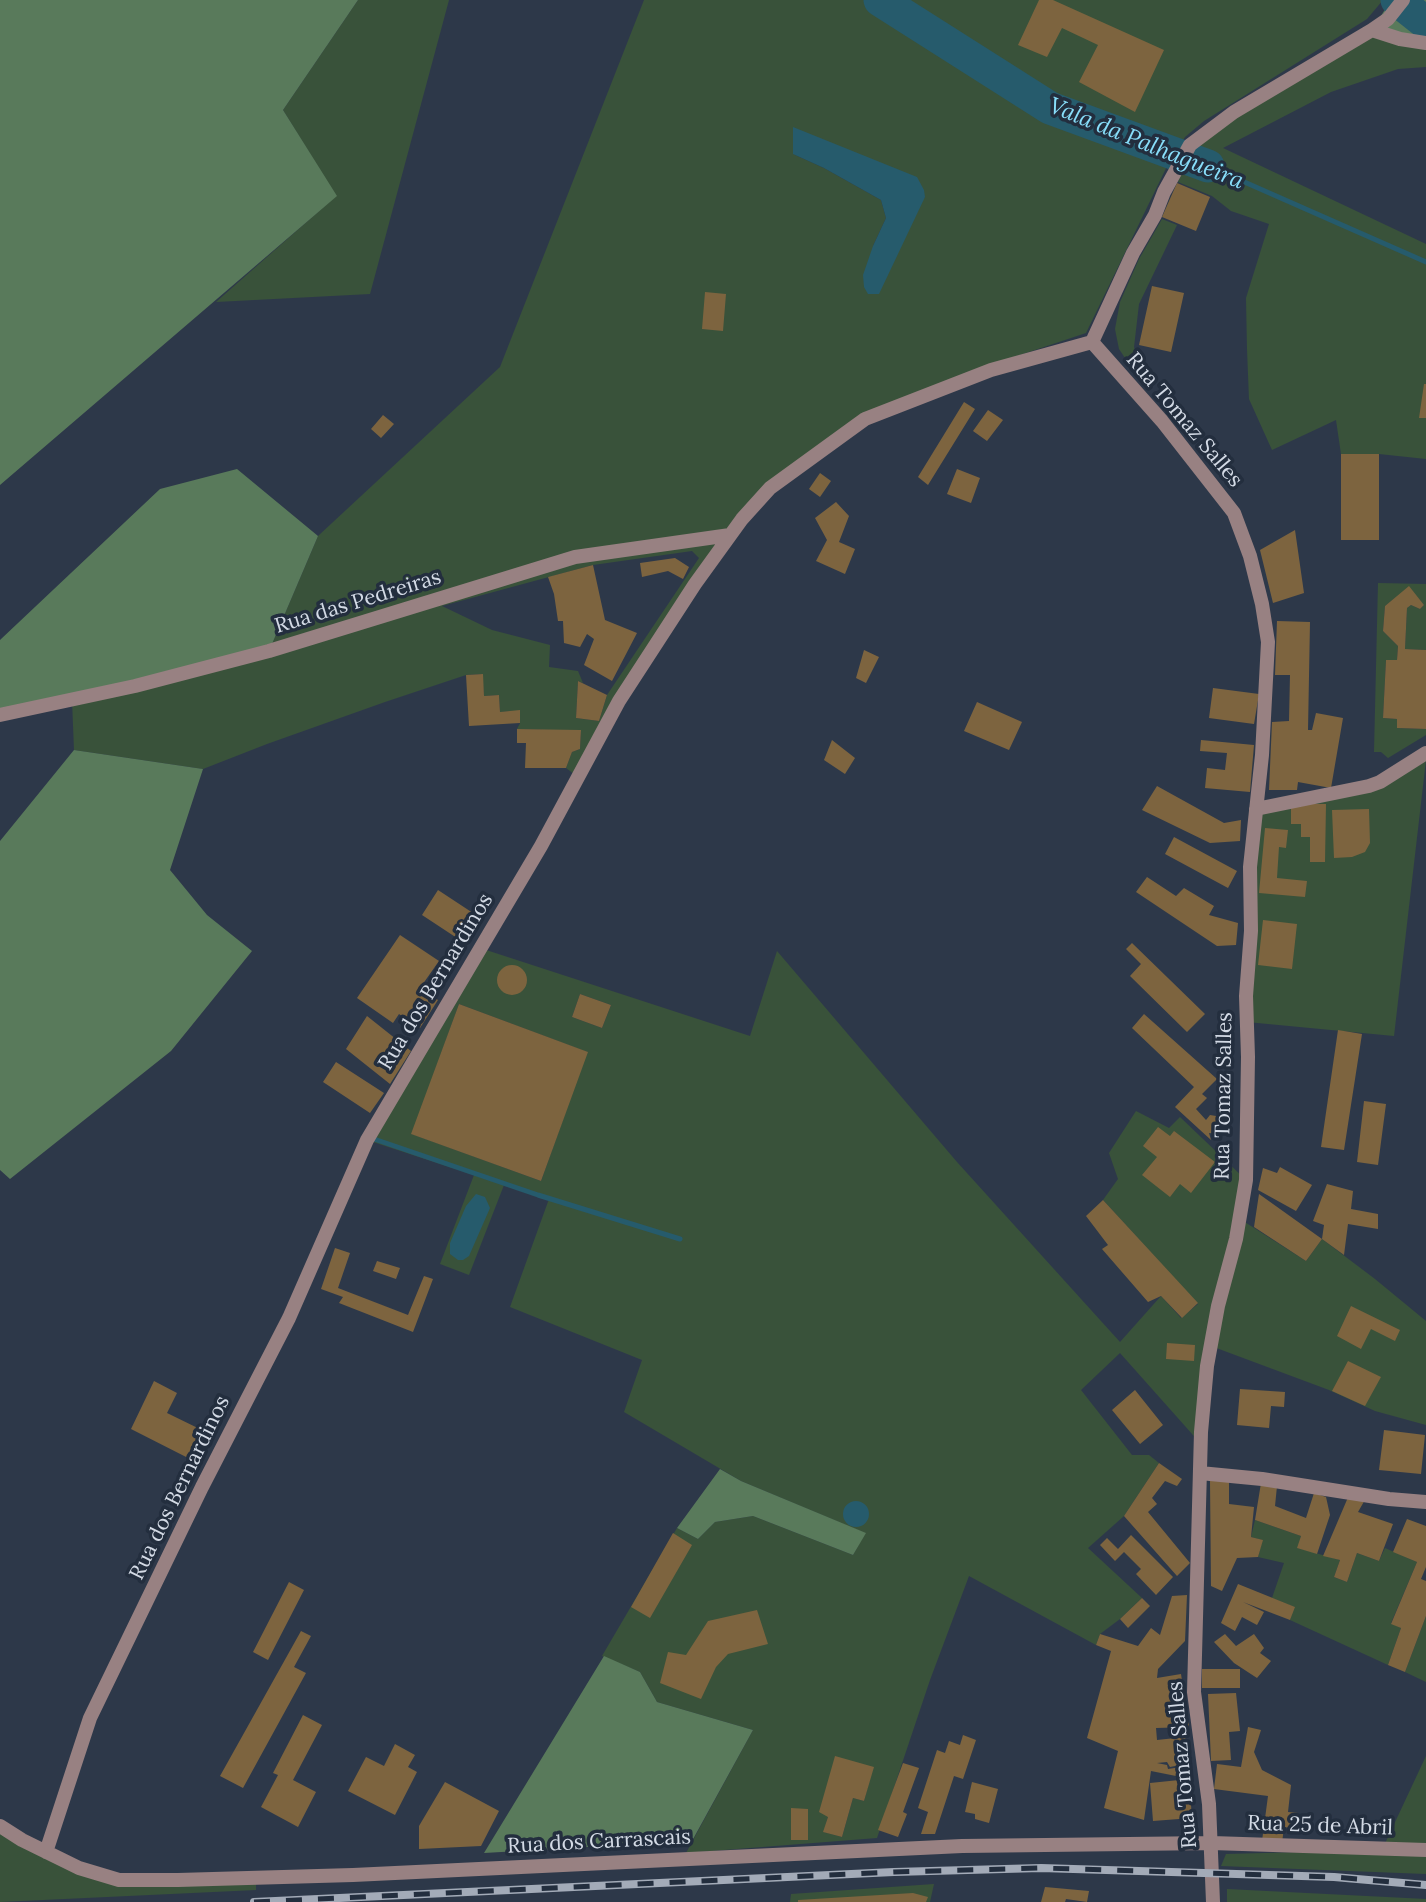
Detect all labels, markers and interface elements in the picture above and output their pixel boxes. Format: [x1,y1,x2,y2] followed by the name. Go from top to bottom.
[1045,92,1247,196] water label: Vala da Palhagueira
[1120,348,1248,492] street label: Rua Tomaz Salles
[272,565,444,639] street label: Rua das Pedreiras
[373,889,499,1075] street label: Rua dos Bernardinos
[1210,1012,1238,1180] street label: Rua Tomaz Salles
[125,1392,235,1584] street label: Rua dos Bernardinos
[1163,1680,1203,1850] street label: Rua Tomaz Salles
[1247,1811,1393,1841] street label: Rua 25 de Abril
[507,1825,691,1859] street label: Rua dos Carrascais

